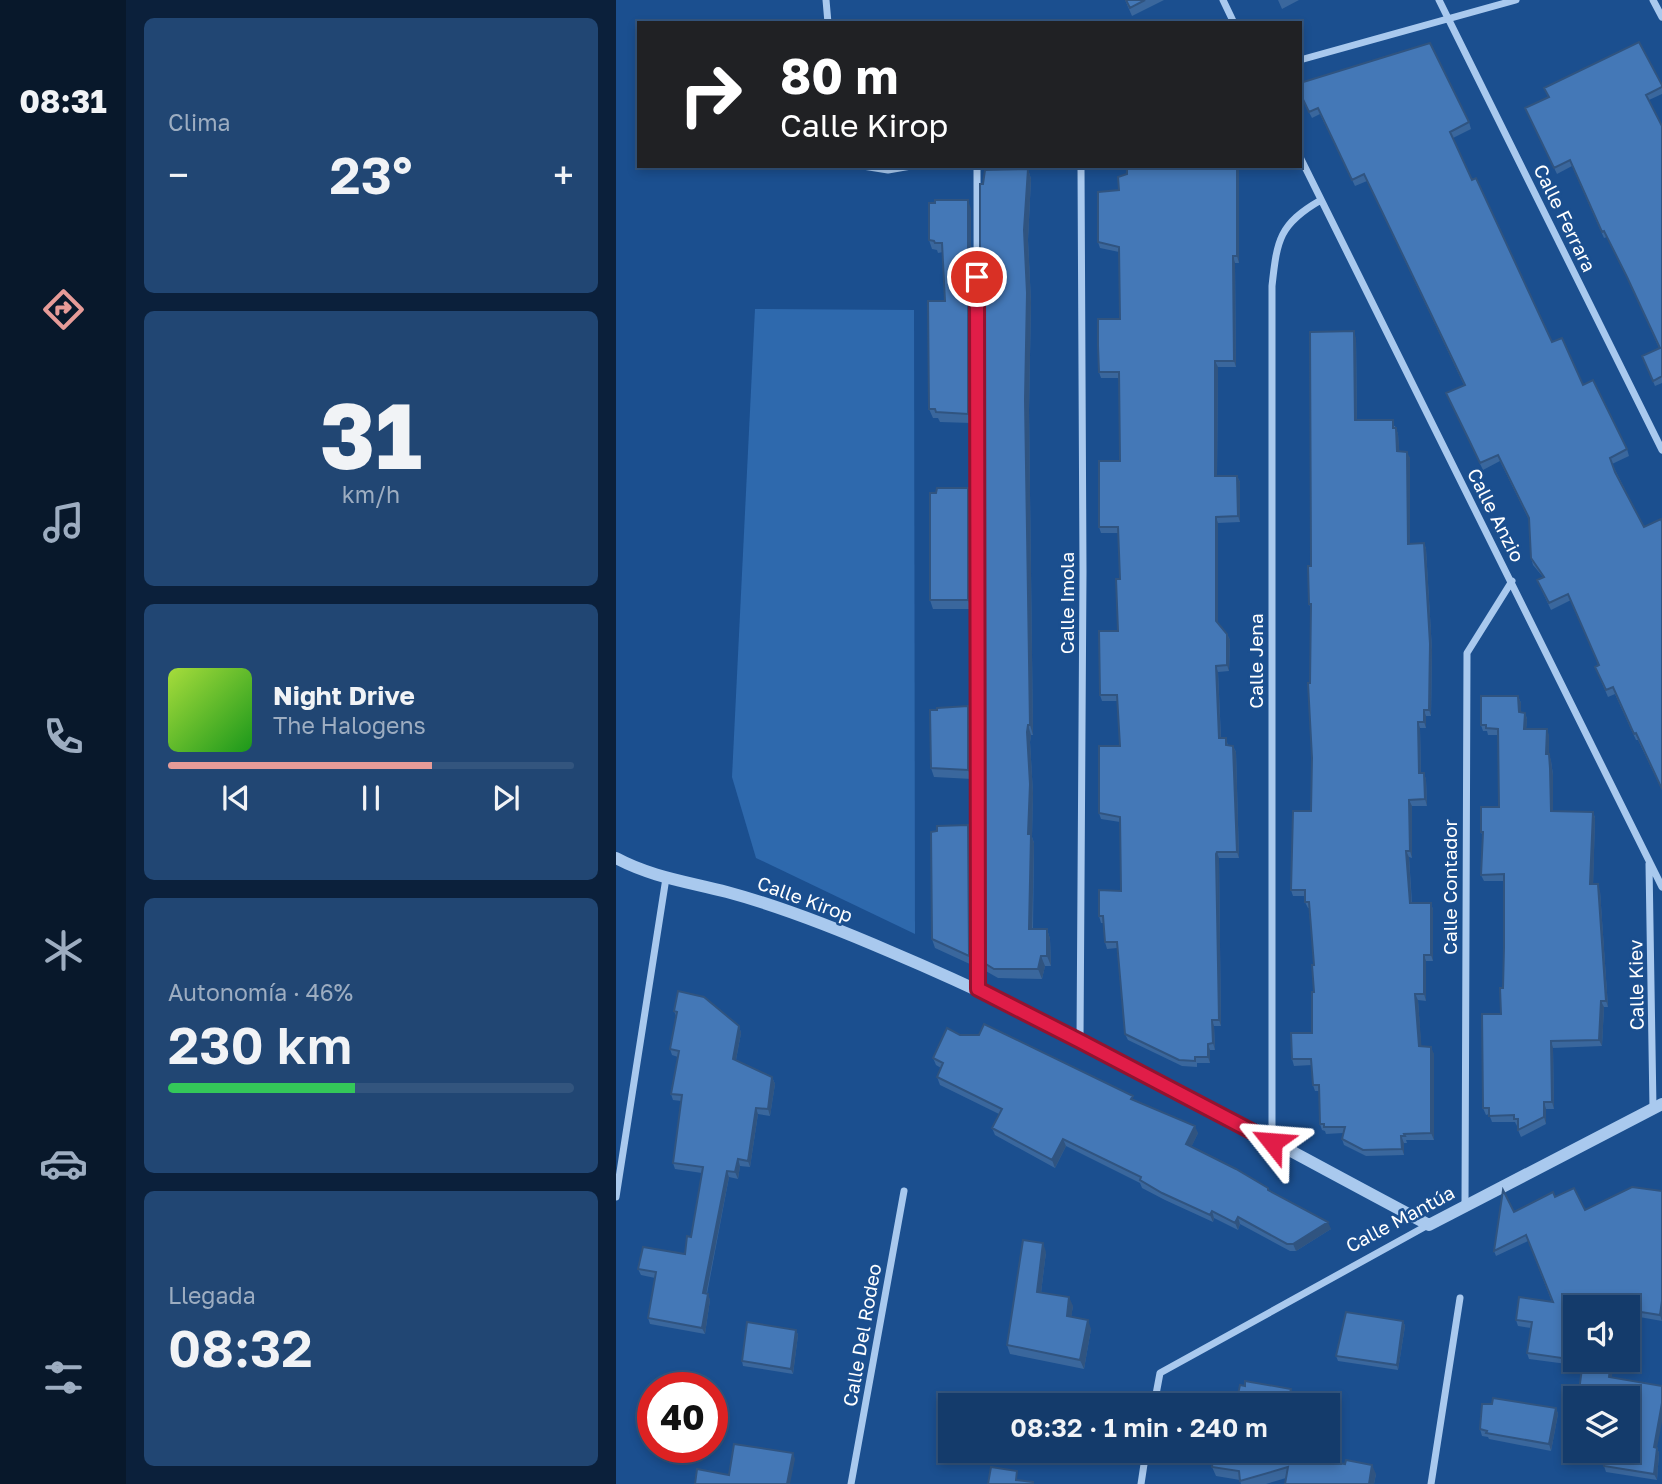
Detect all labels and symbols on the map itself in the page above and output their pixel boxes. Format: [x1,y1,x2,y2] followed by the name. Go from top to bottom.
[1529,160,1601,275] street label: Calle Ferrara
[947,247,1007,307] pin
[1463,464,1530,565] street label: Calle Anzio
[1055,552,1078,654] street label: Calle Imola
[1244,613,1267,709] street label: Calle Jena
[1438,818,1461,955] street label: Calle Contador
[754,871,856,926] street label: Calle Kirop
[1623,939,1648,1031] street label: Calle Kiev
[1235,1105,1309,1179] position arrow
[1341,1180,1458,1257] street label: Calle Mantúa
[838,1262,885,1408] street label: Calle Del Rodeo
[637,1372,728,1463] speed limit sign: 40

